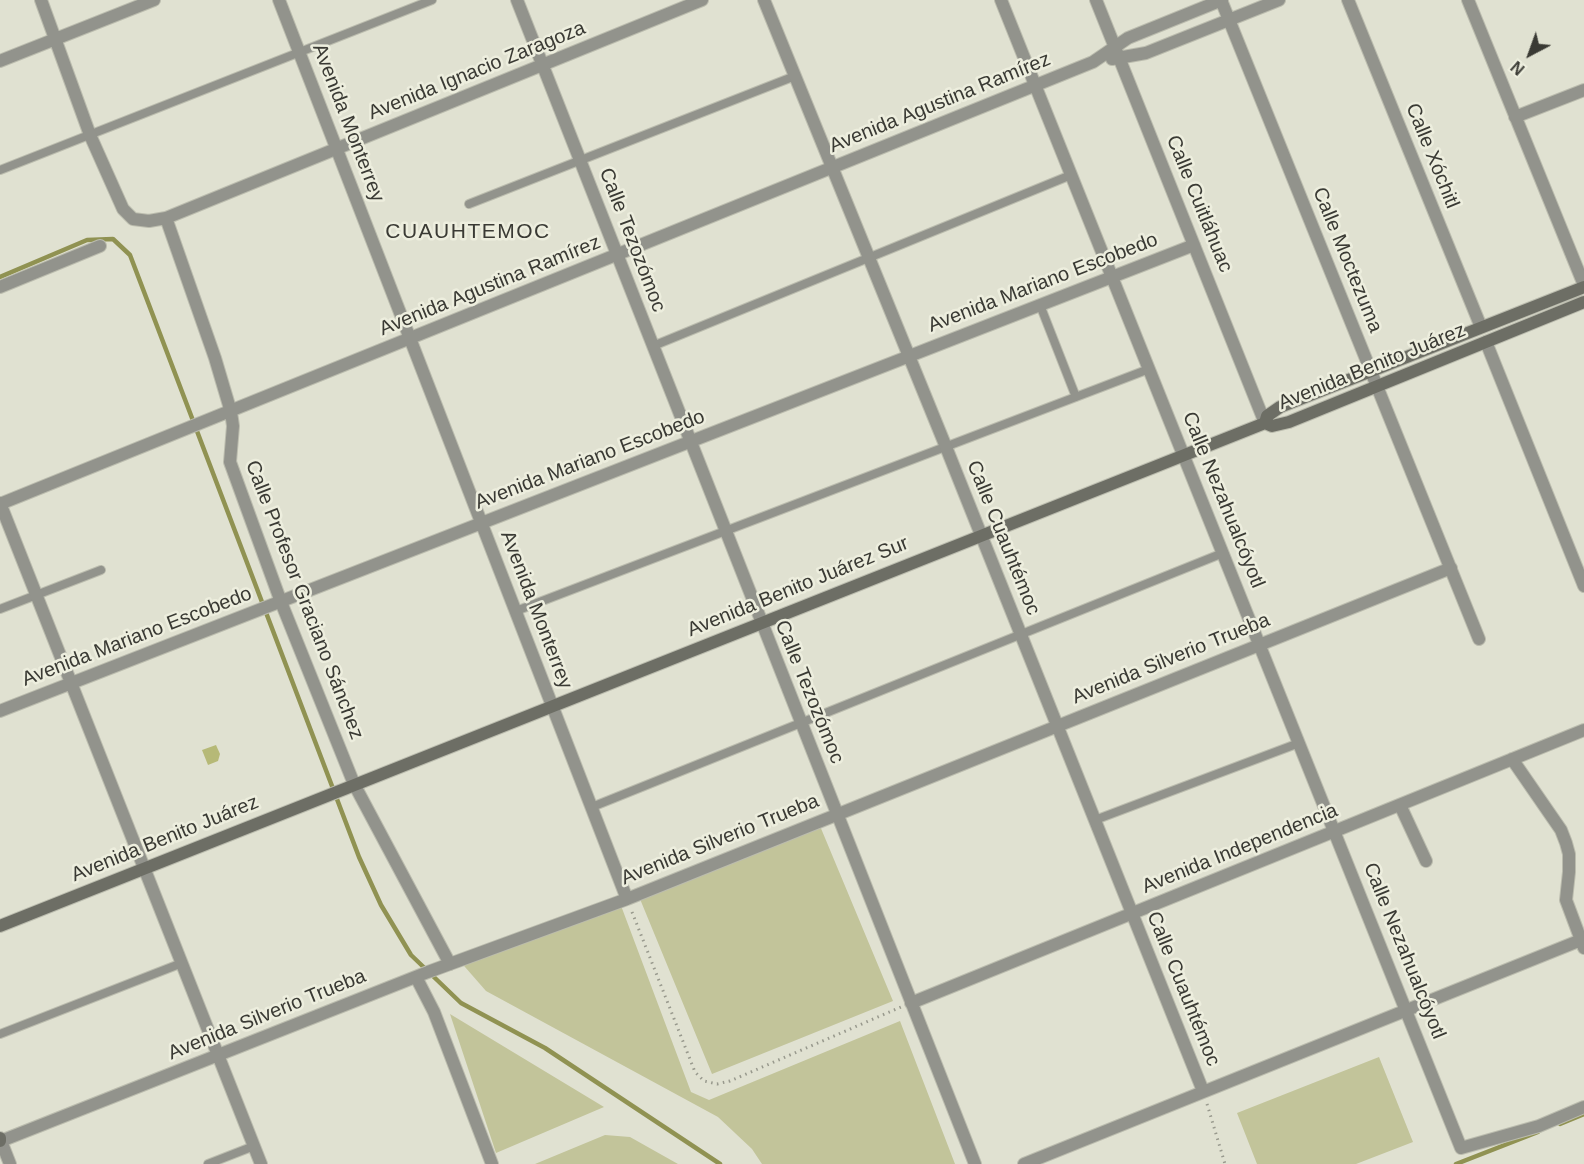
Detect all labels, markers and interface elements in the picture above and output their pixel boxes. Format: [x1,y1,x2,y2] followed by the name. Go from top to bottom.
[365,16,589,126] street label: Avenida Ignacio Zaragoza
[1500,24,1560,84] north arrow
[307,41,389,205] street label: Avenida Monterrey
[826,48,1054,158] street label: Avenida Agustina Ramírez
[1508,58,1528,78] text: N
[1400,100,1464,212] street label: Calle Xóchitl
[1161,132,1237,276] street label: Calle Cuitláhuac
[594,165,670,315] street label: Calle Tezozómoc
[1307,184,1387,336] street label: Calle Moctezuma
[385,219,551,245] district label: CUAUHTEMOC
[925,228,1161,338] street label: Avenida Mariano Escobedo
[376,231,604,341] street label: Avenida Agustina Ramírez
[1275,318,1469,416] street label: Avenida Benito Juárez
[472,405,708,515] street label: Avenida Mariano Escobedo
[1177,408,1269,592] street label: Calle Nezahualcóyotl
[240,457,368,743] street label: Calle Profesor Graciano Sánchez
[961,457,1045,619] street label: Calle Cuauhtémoc
[495,528,577,692] street label: Avenida Monterrey
[684,532,912,642] street label: Avenida Benito Juárez Sur
[19,582,255,692] street label: Avenida Mariano Escobedo
[1069,608,1273,710] street label: Avenida Silverio Trueba
[769,617,849,767] street label: Calle Tezozómoc
[618,789,822,891] street label: Avenida Silverio Trueba
[68,790,262,888] street label: Avenida Benito Juárez
[1139,799,1341,899] street label: Avenida Independencia
[1358,859,1450,1043] street label: Calle Nezahualcóyotl
[1141,908,1225,1070] street label: Calle Cuauhtémoc
[165,964,369,1066] street label: Avenida Silverio Trueba

